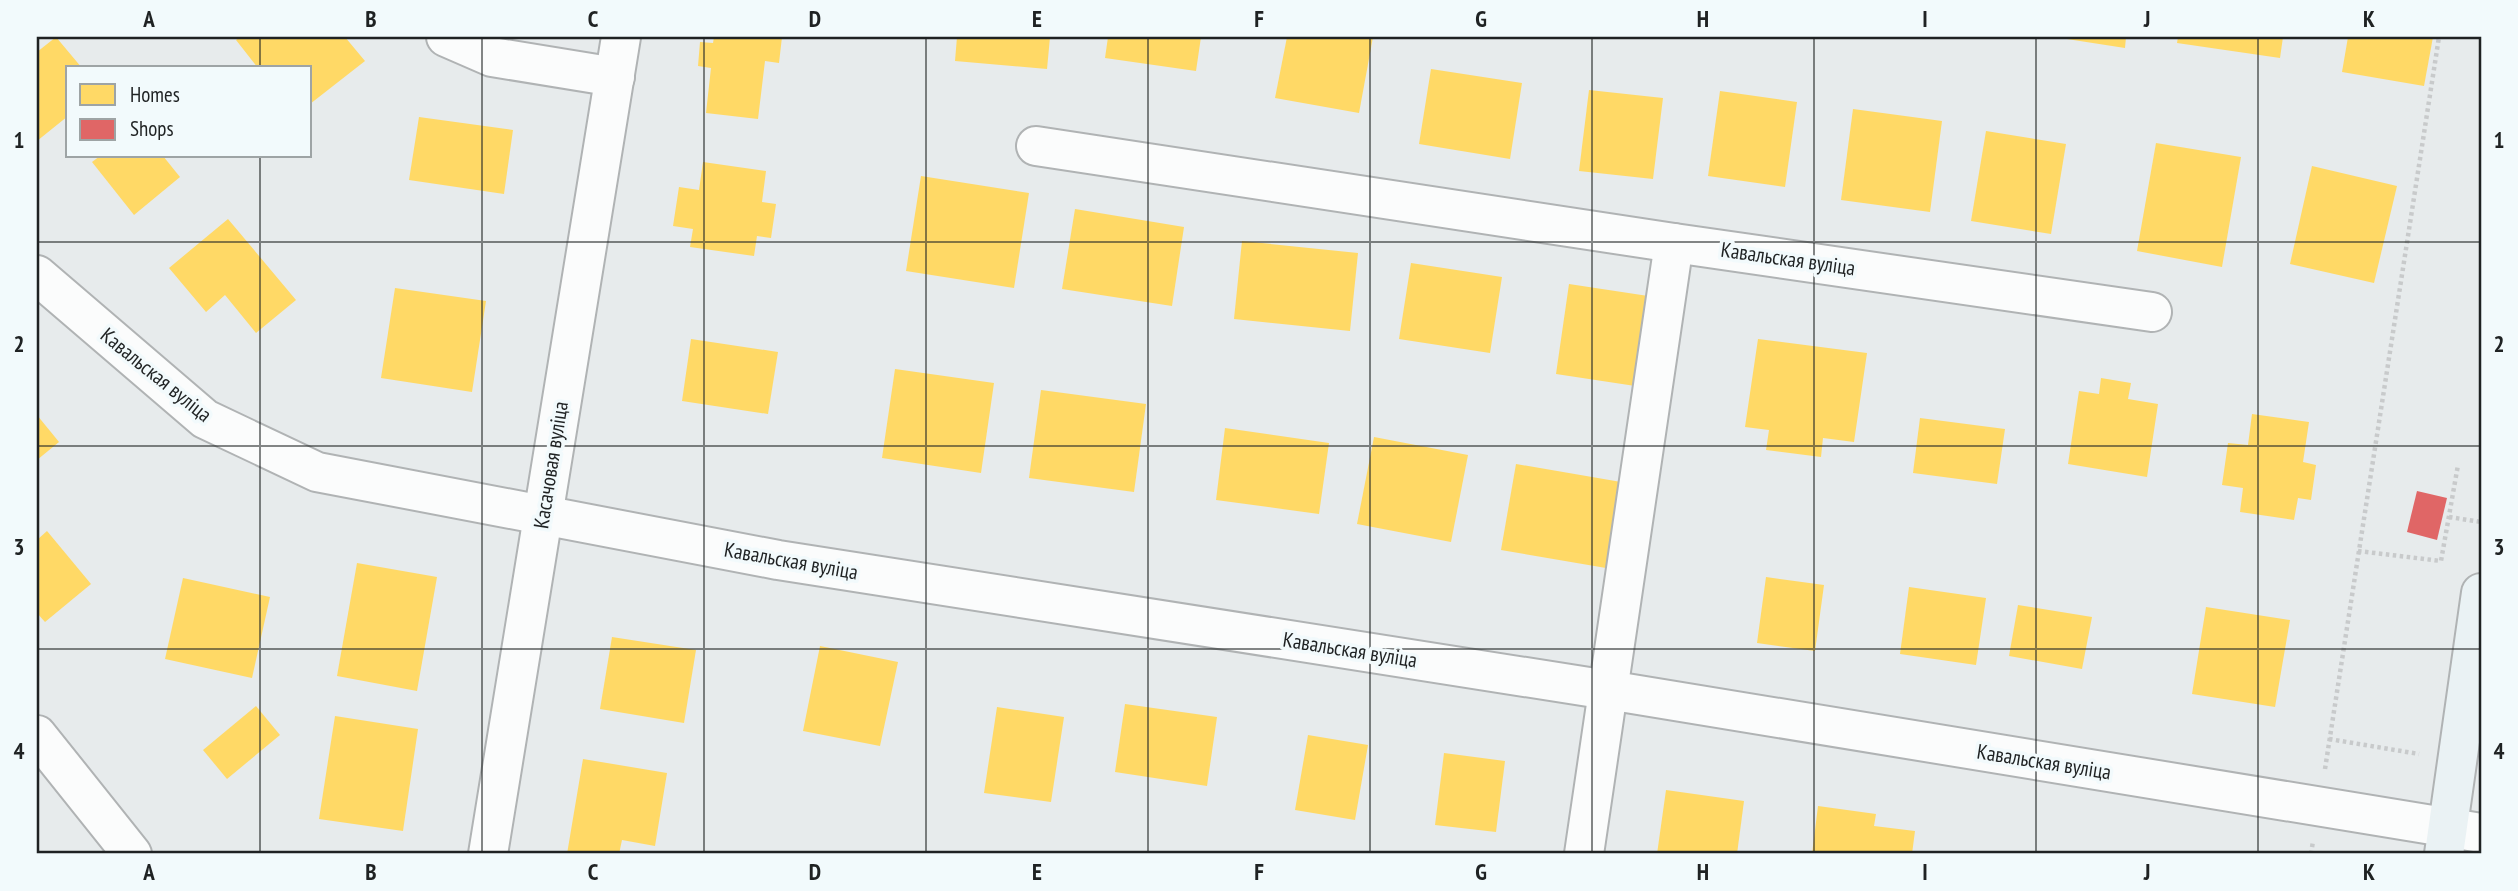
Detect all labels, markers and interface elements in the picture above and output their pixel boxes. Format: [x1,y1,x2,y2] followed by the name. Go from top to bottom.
[142,4,155,33] text: A
[365,4,377,33] text: B
[588,4,599,33] text: C
[809,4,821,33] text: D
[1032,4,1042,33] text: E
[1254,4,1264,33] text: F
[1475,4,1487,33] text: G
[1697,4,1709,33] text: H
[1922,4,1928,33] text: I
[2143,4,2150,33] text: J
[2363,4,2375,33] text: K
[66,66,312,158] legend
[130,81,180,108] text: Homes
[130,115,174,142] text: Shops
[14,125,25,154] text: 1
[2494,125,2505,154] text: 1
[1719,236,1857,281] street label: Кавальская вуліца
[95,322,217,428] street label: Кавальская вуліца
[14,329,25,358] text: 2
[2494,329,2505,358] text: 2
[527,399,574,530] street label: Касачовая вуліца
[14,532,25,561] text: 3
[2494,532,2505,561] text: 3
[722,535,860,586] street label: Кавальская вуліца
[1281,626,1419,673] street label: Кавальская вуліца
[14,736,25,765] text: 4
[2494,736,2505,765] text: 4
[1975,738,2113,785] street label: Кавальская вуліца
[142,857,155,886] text: A
[365,857,377,886] text: B
[588,857,599,886] text: C
[809,857,821,886] text: D
[1032,857,1042,886] text: E
[1254,857,1264,886] text: F
[1475,857,1487,886] text: G
[1697,857,1709,886] text: H
[1922,857,1928,886] text: I
[2143,857,2150,886] text: J
[2363,857,2375,886] text: K

